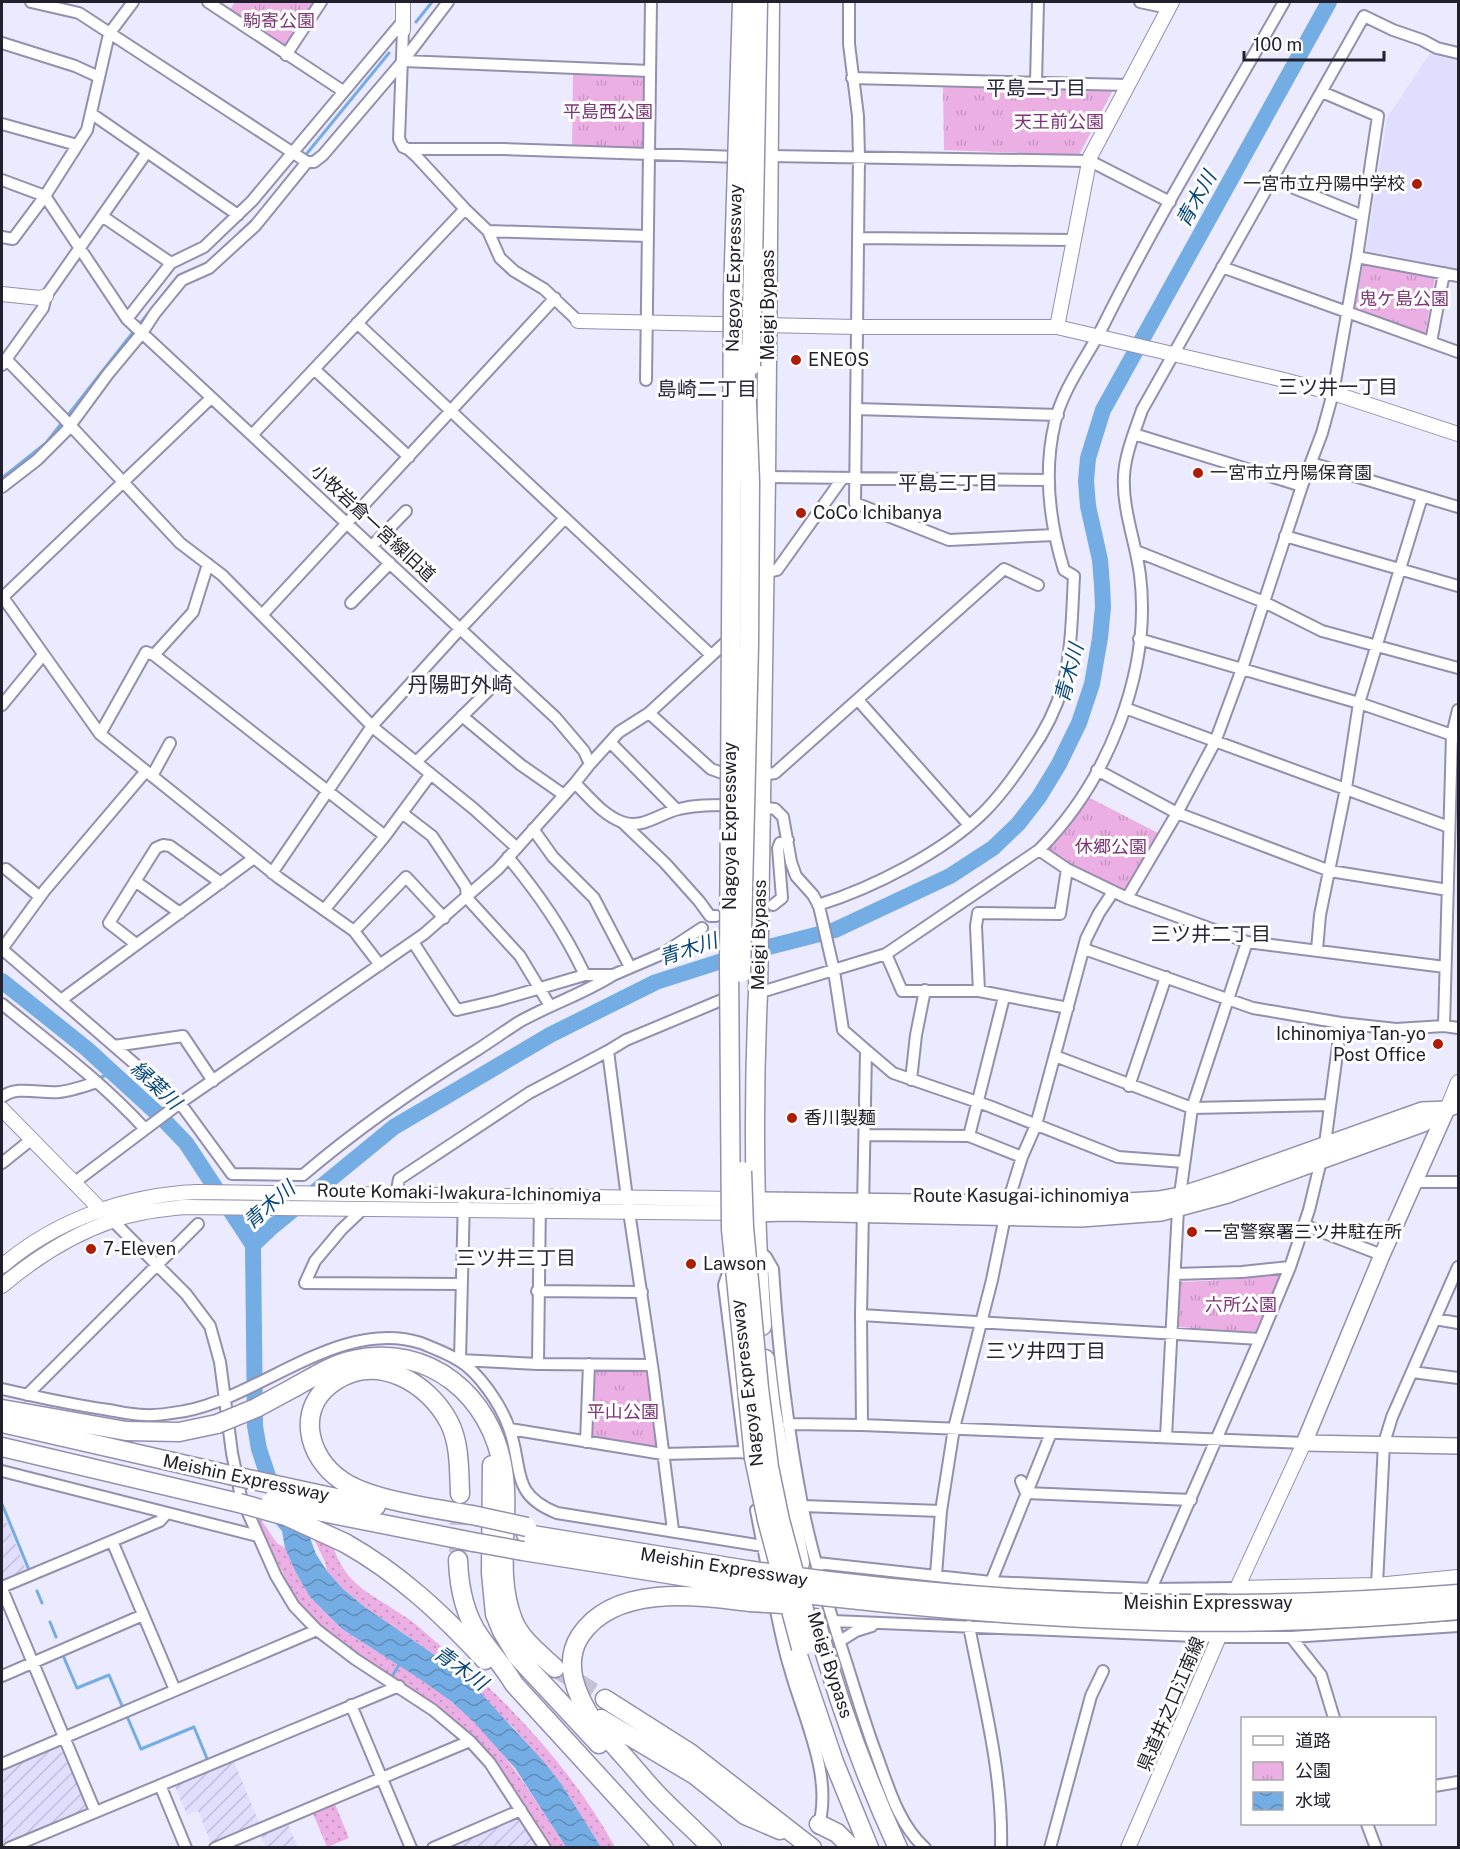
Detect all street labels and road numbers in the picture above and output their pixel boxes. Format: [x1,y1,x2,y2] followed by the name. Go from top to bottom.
[722,183,745,352] street label: Nagoya Expressway
[757,250,778,360] street label: Meigi Bypass
[307,460,440,586] street label: 小牧岩倉一宮線旧道
[719,741,740,910] street label: Nagoya Expressway
[747,879,770,991] street label: Meigi Bypass
[316,1180,602,1205] street label: Route Komaki-Iwakura-Ichinomiya
[913,1185,1129,1206] street label: Route Kasugai-ichinomiya
[726,1298,767,1468] street label: Nagoya Expressway
[161,1450,332,1505] street label: Meishin Expressway
[639,1543,810,1590] street label: Meishin Expressway
[1123,1592,1293,1613] street label: Meishin Expressway
[803,1609,858,1721] street label: Meigi Bypass
[1133,1633,1208,1774] street label: 県道井之口江南線

